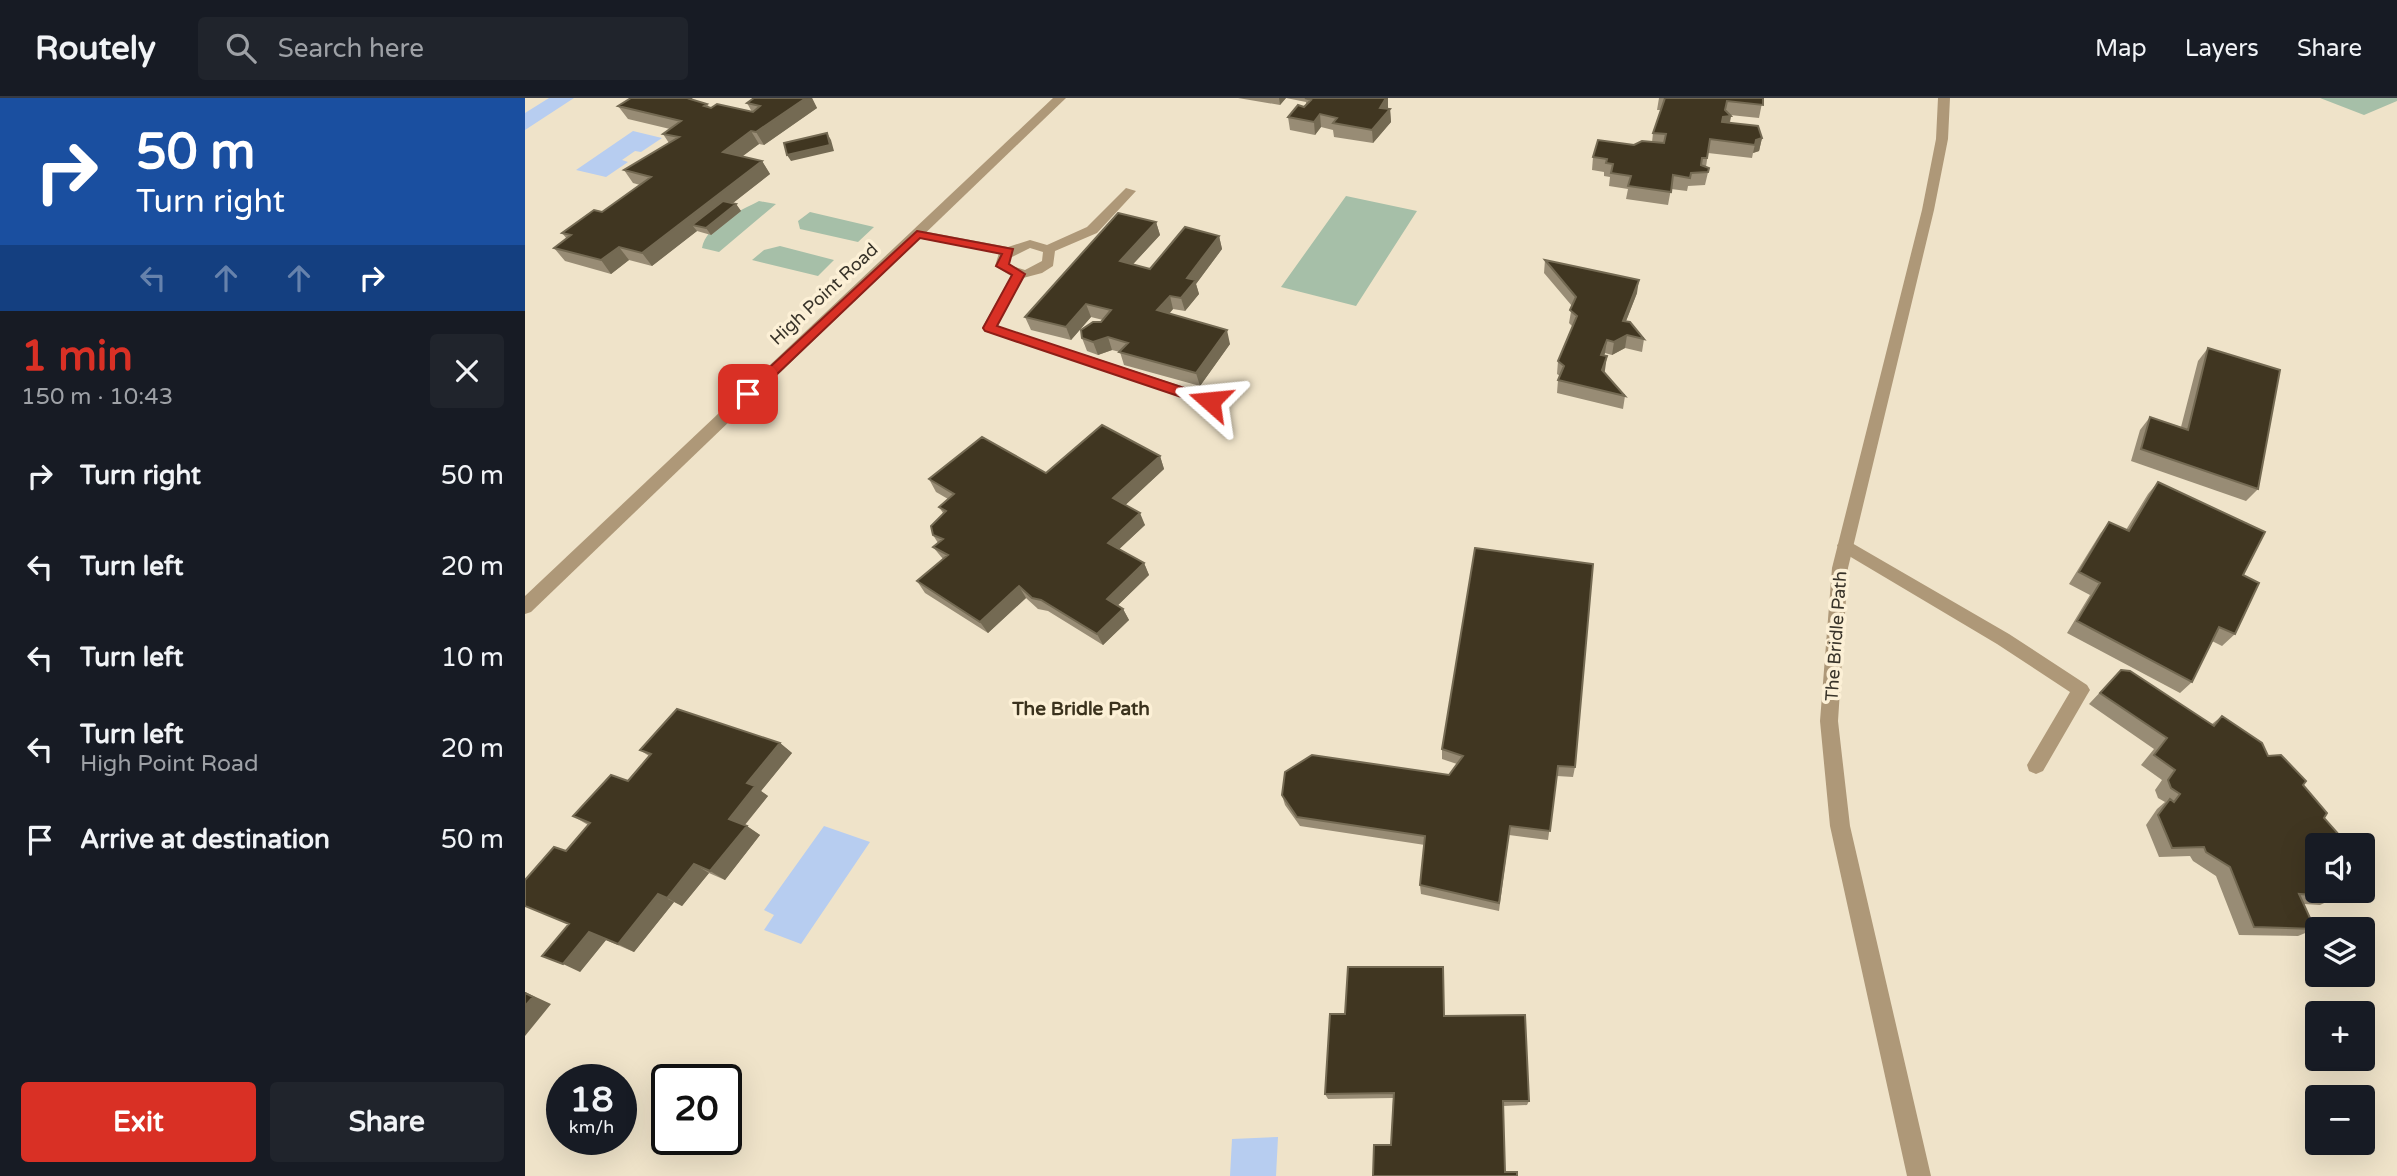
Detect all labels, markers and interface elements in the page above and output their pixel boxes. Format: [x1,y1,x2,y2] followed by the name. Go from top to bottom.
[198,17,688,80] search box
[35,29,156,68] text: Routely
[222,29,260,67] icon: search
[278,33,424,64] text: Search here
[2095,34,2147,63] text: Map
[2185,34,2259,63] text: Layers
[2297,34,2362,63] text: Share
[136,123,255,182] text: 50 m
[21,126,112,217] icon: right
[136,183,285,221] text: Turn right
[765,238,883,350] street label: High Point Road
[134,259,172,297] icon: left
[207,259,245,297] icon: ahead
[280,259,318,297] icon: ahead
[353,259,391,297] icon: right
[21,331,133,382] text: 1 min
[430,334,504,408] button: close
[718,364,778,424] pin
[1173,364,1247,438] position arrow
[729,375,767,413] icon: arrive
[21,383,173,411] text: 150 m · 10:43
[21,457,59,495] icon: right
[80,460,201,491] text: Turn right
[441,460,504,491] text: 50 m
[21,548,59,586] icon: left
[80,551,183,582] text: Turn left
[441,551,504,582] text: 20 m
[1820,570,1852,702] street label: The Bridle Path
[21,639,59,677] icon: left
[80,642,183,673] text: Turn left
[441,642,504,673] text: 10 m
[1011,698,1150,720] district label: The Bridle Path
[80,719,183,750] text: Turn left
[21,730,59,768] icon: left
[441,733,504,764] text: 20 m
[80,750,259,778] text: High Point Road
[21,821,59,859] icon: arrive
[80,824,330,855] text: Arrive at destination
[441,824,504,855] text: 50 m
[2305,833,2375,1155] map controls
[2305,833,2375,903] button: sound
[2305,917,2375,987] button: layers
[2305,1001,2375,1071] button: +
[651,1064,742,1155] speed limit sign: 20
[570,1079,613,1121] text: 18
[21,1082,256,1162] button: Exit
[270,1082,504,1162] button: Share
[2305,1085,2375,1155] button: −
[569,1116,614,1138] text: km/h

